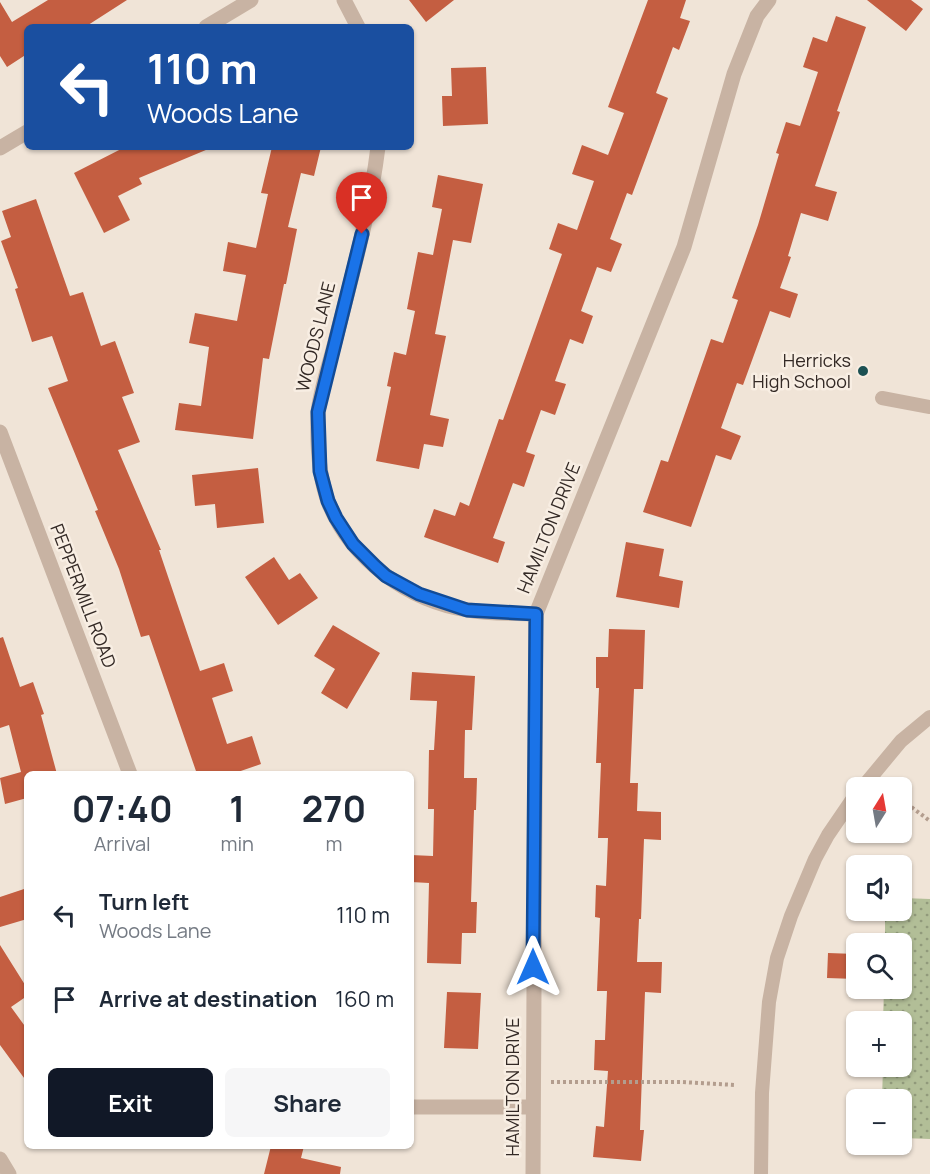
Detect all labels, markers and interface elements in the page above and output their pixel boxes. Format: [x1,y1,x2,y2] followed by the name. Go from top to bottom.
[147,39,258,97] text: 110 m
[48,48,126,126] icon: left
[147,94,299,131] text: Woods Lane
[336,172,387,234] pin
[345,181,378,214] icon: arrive
[290,279,340,394] street label: WOODS LANE
[752,348,851,393] place label: Herricks High School
[856,364,870,378] marker: Herricks High School
[511,459,585,597] street label: HAMILTON DRIVE
[45,520,122,671] street label: PEPPERMILL ROAD
[846,777,912,843] north arrow
[846,777,912,1155] map controls
[72,784,173,833] text: 07:40
[229,784,245,833] text: 1
[302,784,366,833] text: 270
[94,830,151,857] text: Arrival
[220,830,254,857] text: min
[326,830,342,857] text: m
[846,855,912,921] button: sound
[99,887,189,917] text: Turn left
[48,899,81,932] icon: left
[336,900,390,930] text: 110 m
[99,917,211,944] text: Woods Lane
[846,933,912,999] button: search
[501,935,565,999] position arrow
[48,983,81,1016] icon: arrive
[99,984,317,1014] text: Arrive at destination
[335,984,394,1014] text: 160 m
[846,1011,912,1077] button: +
[500,1018,524,1156] street label: HAMILTON DRIVE
[48,1068,213,1137] button: Exit
[225,1068,390,1137] button: Share
[846,1089,912,1155] button: −

